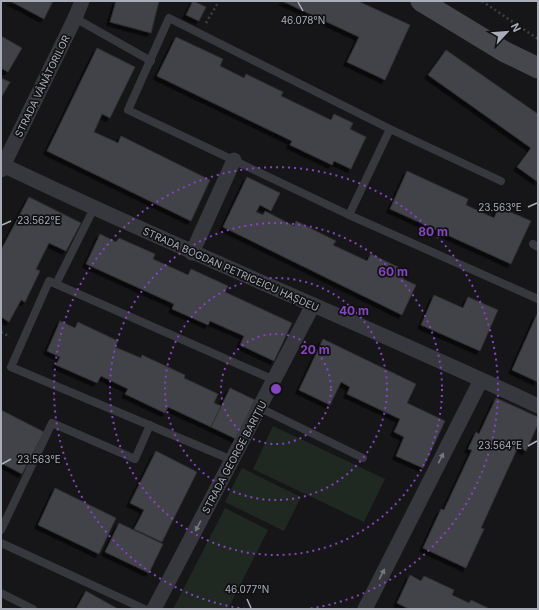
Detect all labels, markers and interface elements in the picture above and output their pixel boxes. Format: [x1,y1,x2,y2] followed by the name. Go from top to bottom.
[487,12,527,52] north arrow
[281,14,325,26] text: 46.078°N
[508,21,524,34] text: N
[11,32,72,139] street label: STRADA VÂNĂTORILOR
[478,201,522,213] text: 23.563°E
[17,214,61,226] text: 23.562°E
[418,224,448,239] text: 80 m
[141,225,321,314] street label: STRADA BOGDAN PETRICEICU HAȘDEU
[378,264,408,279] text: 60 m
[339,303,369,318] text: 40 m
[300,342,330,357] text: 20 m
[269,382,283,396] centre of rings
[199,399,270,516] street label: STRADA GEORGE BARIȚIU
[478,439,522,451] text: 23.564°E
[17,453,61,465] text: 23.563°E
[438,453,444,464] one-way arrow
[195,520,201,532] one-way arrow
[379,568,385,580] one-way arrow
[225,583,269,595] text: 46.077°N

